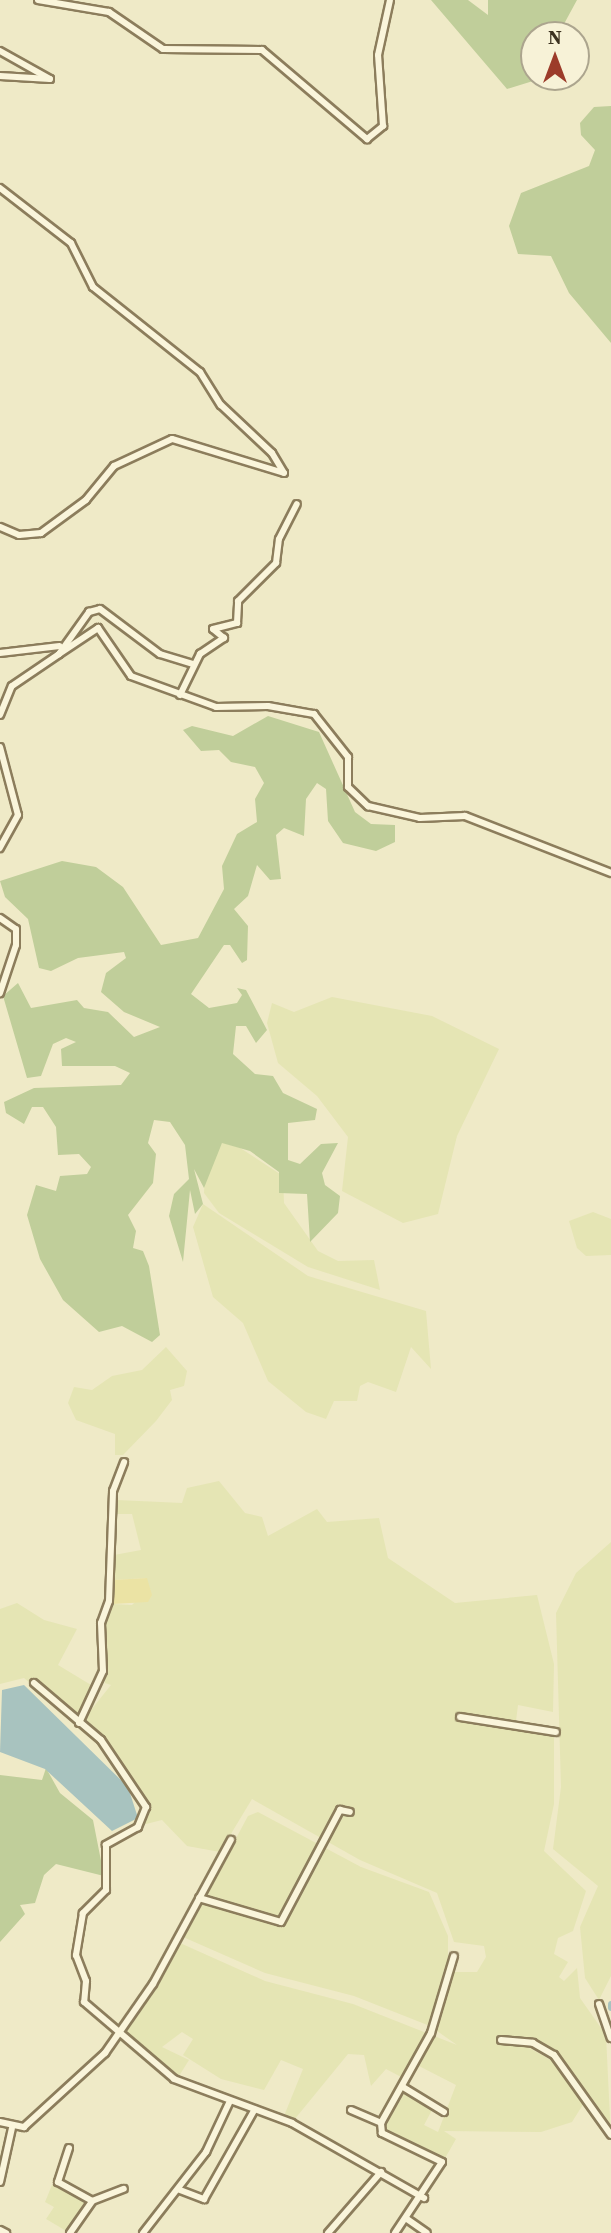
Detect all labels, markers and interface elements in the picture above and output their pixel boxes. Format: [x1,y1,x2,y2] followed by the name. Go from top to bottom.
[520,21,590,91] north arrow
[548,24,562,50] text: N

